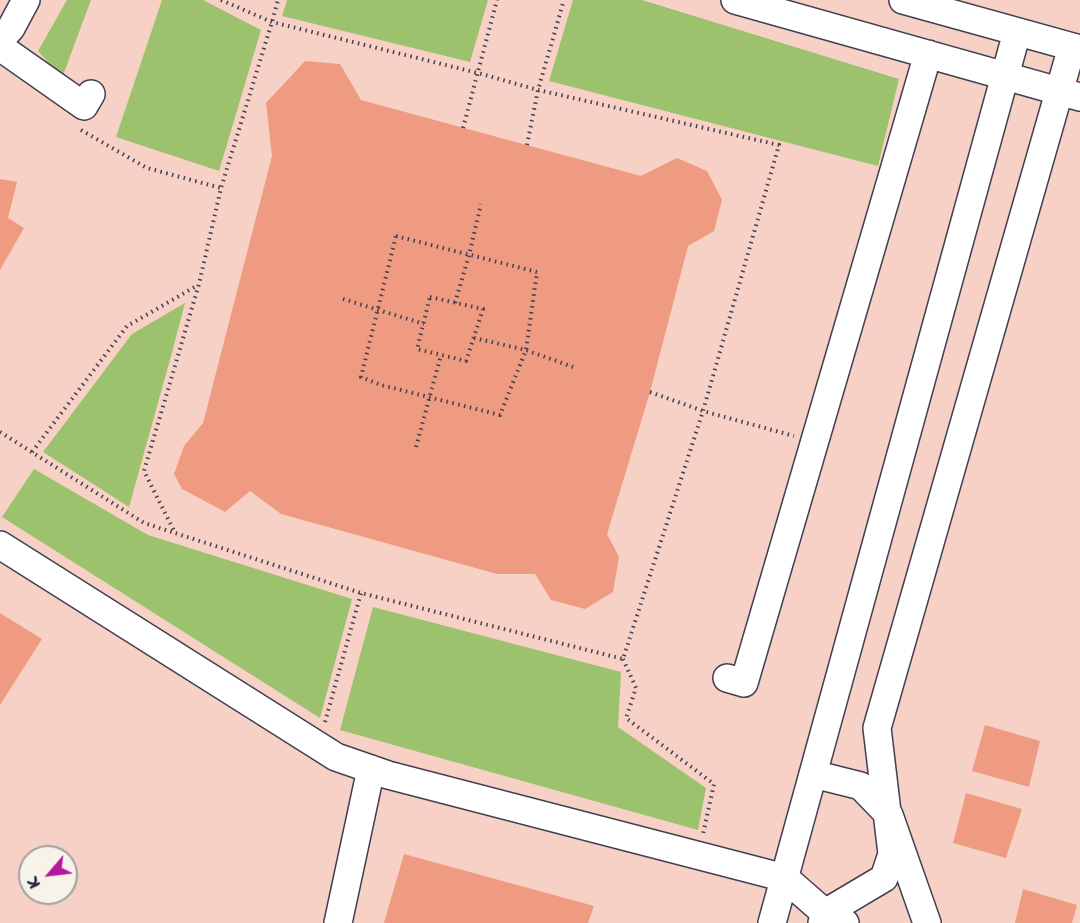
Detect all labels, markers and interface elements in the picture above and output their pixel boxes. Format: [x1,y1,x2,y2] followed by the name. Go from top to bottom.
[18,845,78,905] north arrow
[22,873,45,893] text: K

